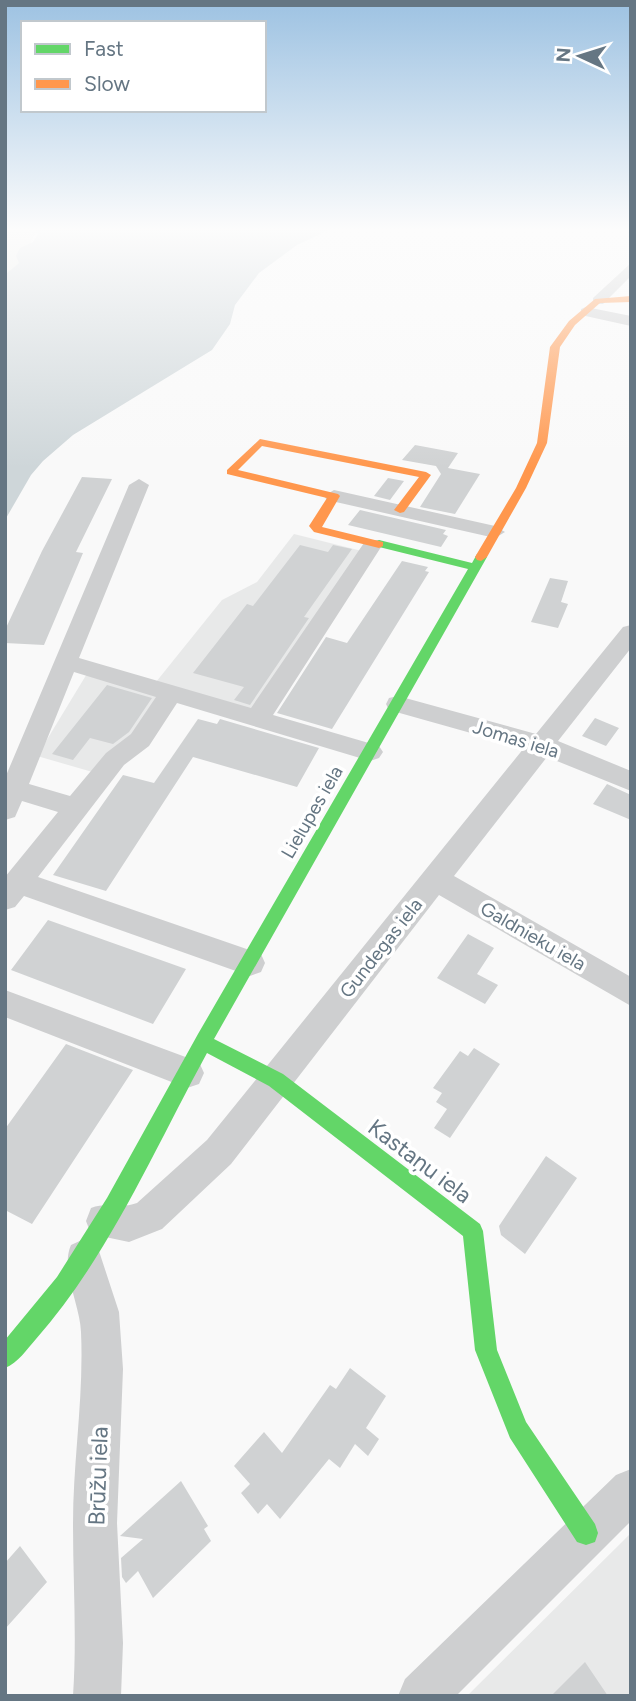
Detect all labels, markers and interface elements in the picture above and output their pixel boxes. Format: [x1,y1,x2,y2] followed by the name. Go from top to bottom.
[21,21,266,112] legend
[545,21,615,91] north arrow
[84,36,124,61] text: Fast
[552,47,576,63] text: N
[84,71,130,96] text: Slow
[470,715,562,763] street label: Jomas iela
[276,762,348,862] street label: Lielupes iela
[335,894,427,1002] street label: Gundegas iela
[476,897,590,975] street label: Galdnieku iela
[363,1113,477,1209] street label: Kastaņu iela
[82,1426,114,1526] street label: Brūžu iela

